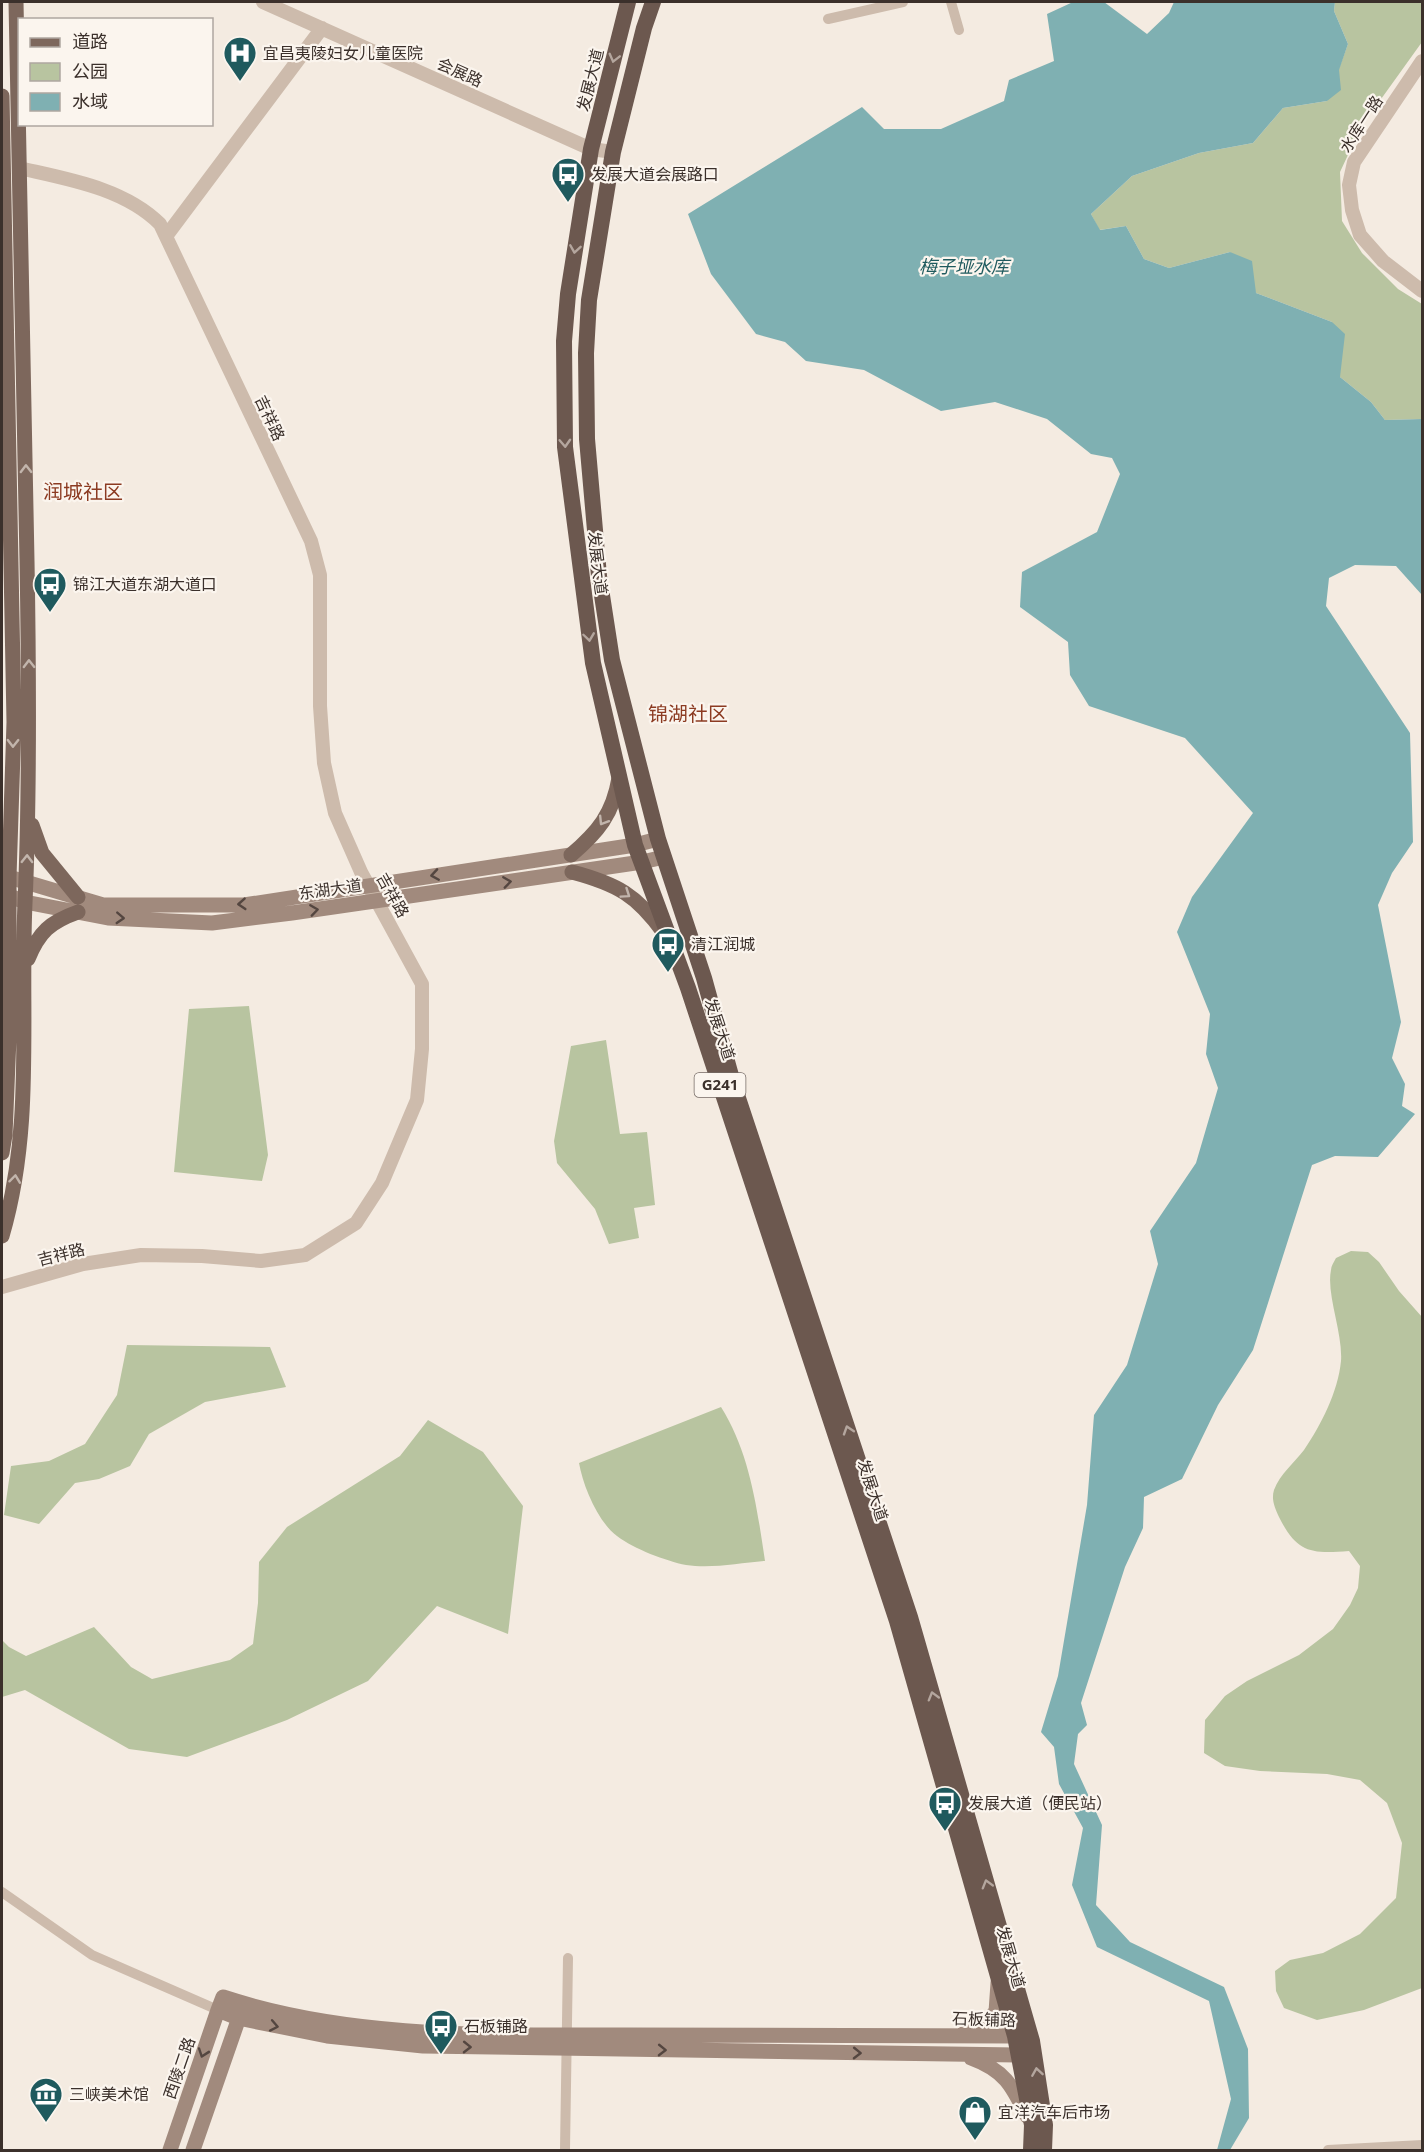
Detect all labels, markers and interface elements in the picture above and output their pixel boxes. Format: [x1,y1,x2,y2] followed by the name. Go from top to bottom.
[18,18,213,126] legend
[72,29,108,53] text: 道路
[222,35,258,82] hospital icon: 宜昌夷陵妇女儿童医院
[263,42,423,64] place label: 宜昌夷陵妇女儿童医院
[572,46,608,114] street label: 发展大道
[434,52,486,92] street label: 会展路
[608,53,621,63] one-way arrow
[72,59,108,83] text: 公园
[72,89,108,113] text: 水域
[1334,91,1388,157] street label: 水库一路
[550,156,586,203] bus stop icon: 发展大道会展路口
[591,163,719,185] place label: 发展大道会展路口
[570,245,582,254] one-way arrow
[919,254,1012,278] water label: 梅子垭水库
[250,392,290,444] street label: 吉祥路
[559,439,572,448] one-way arrow
[20,464,32,473] one-way arrow
[43,478,123,505] district label: 润城社区
[583,530,613,596] street label: 发展大道
[32,566,68,613] bus stop icon: 锦江大道东湖大道口
[73,573,217,595] place label: 锦江大道东湖大道口
[583,632,595,641] one-way arrow
[23,659,35,668] one-way arrow
[648,700,728,727] district label: 锦湖社区
[7,738,19,747] one-way arrow
[598,815,610,825] one-way arrow
[21,854,33,863] one-way arrow
[372,869,414,921] street label: 吉祥路
[430,869,439,881] one-way arrow
[297,874,363,904] street label: 东湖大道
[502,876,512,888] one-way arrow
[619,887,630,898] one-way arrow
[237,897,247,910] one-way arrow
[309,905,319,917] one-way arrow
[115,912,124,925] one-way arrow
[650,926,686,973] bus stop icon: 清江润城
[691,933,755,955] place label: 清江润城
[700,995,740,1063] street label: 发展大道
[694,1073,746,1097] road number: G241
[8,1175,20,1184] one-way arrow
[35,1238,87,1270] street label: 吉祥路
[843,1425,855,1436] one-way arrow
[853,1456,893,1524] street label: 发展大道
[928,1691,940,1702] one-way arrow
[927,1785,963,1832] bus stop icon: 发展大道（便民站）
[968,1792,1112,1814] place label: 发展大道（便民站）
[981,1879,994,1889] one-way arrow
[992,1923,1030,1991] street label: 发展大道
[952,2007,1016,2031] street label: 石板铺路
[423,2008,459,2055] bus stop icon: 石板铺路
[464,2015,528,2037] place label: 石板铺路
[269,2019,279,2032] one-way arrow
[158,2034,200,2102] street label: 西陵二路
[463,2041,472,2053] one-way arrow
[658,2044,667,2056] one-way arrow
[198,2047,211,2057] one-way arrow
[853,2047,862,2059] one-way arrow
[1031,2067,1043,2076] one-way arrow
[28,2076,64,2123] museum icon: 三峡美术馆
[69,2083,149,2105] place label: 三峡美术馆
[957,2094,993,2141] shop icon: 宜洋汽车后市场
[998,2101,1110,2123] place label: 宜洋汽车后市场

